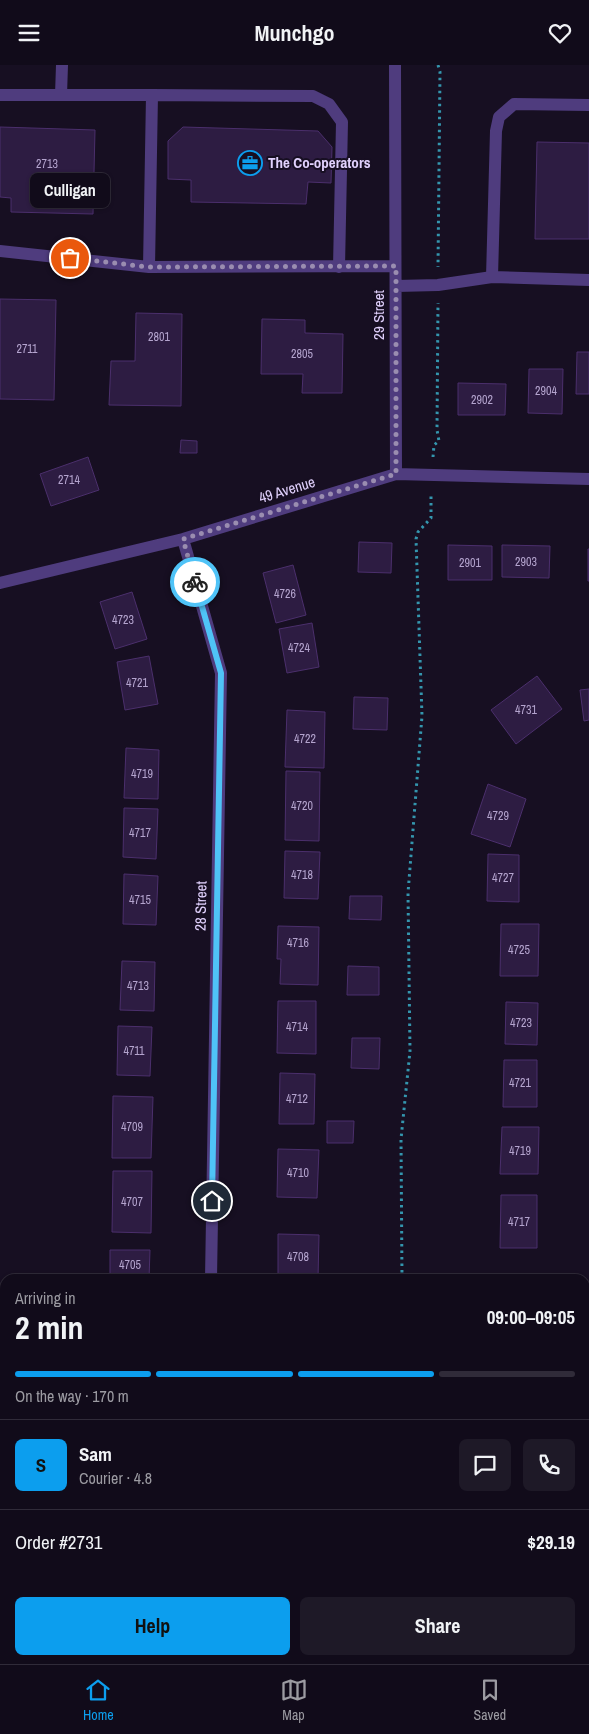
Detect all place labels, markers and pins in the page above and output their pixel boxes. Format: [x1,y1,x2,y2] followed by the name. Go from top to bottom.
[237,150,263,176] office icon: The Co-operators
[268,152,371,173] place label: The Co-operators
[30,173,110,208] callout: Culligan
[49,237,91,279] pin
[191,1180,233,1222] pin

